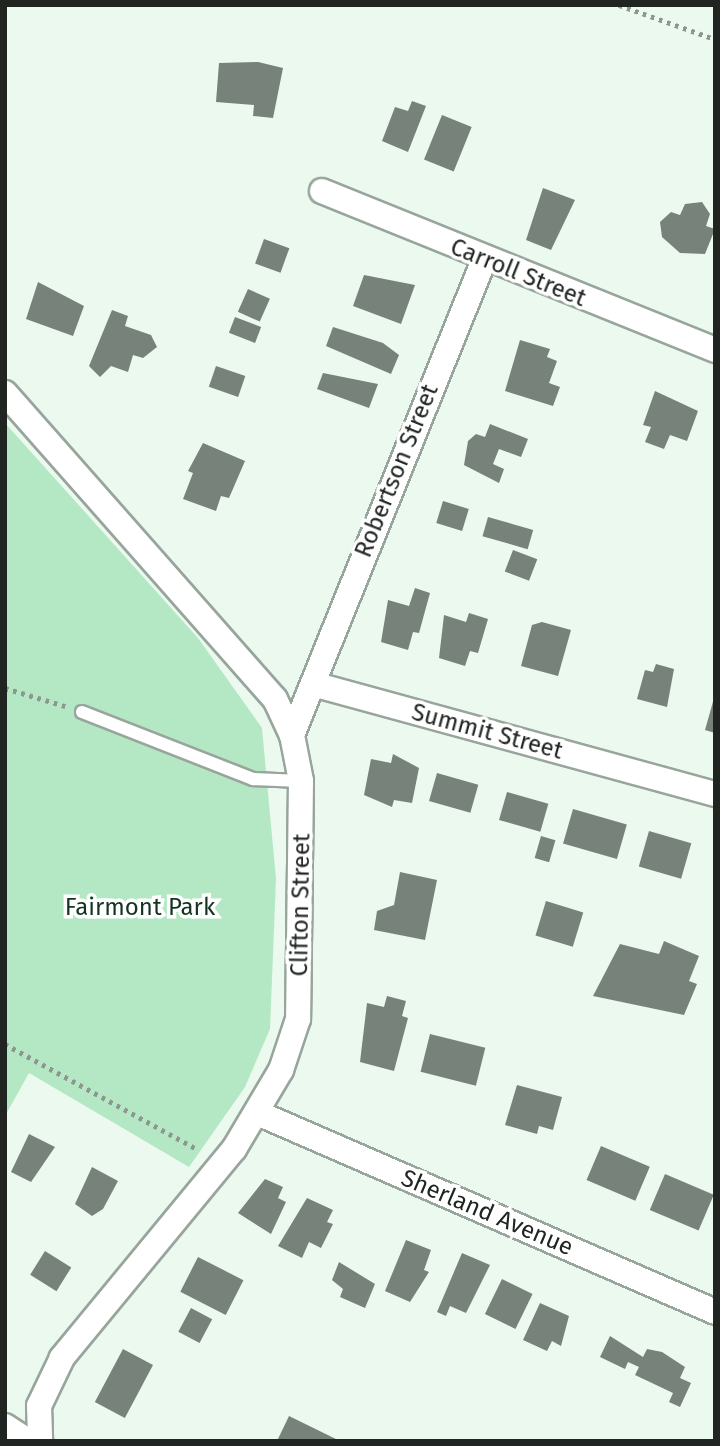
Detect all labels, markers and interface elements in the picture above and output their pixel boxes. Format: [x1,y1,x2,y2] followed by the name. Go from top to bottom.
[446,233,590,313] street label: Carroll Street
[349,380,445,562] street label: Robertson Street
[408,698,566,766] street label: Summit Street
[285,833,317,977] street label: Clifton Street
[65,894,215,922] park label: Fairmont Park
[397,1164,577,1262] street label: Sherland Avenue

